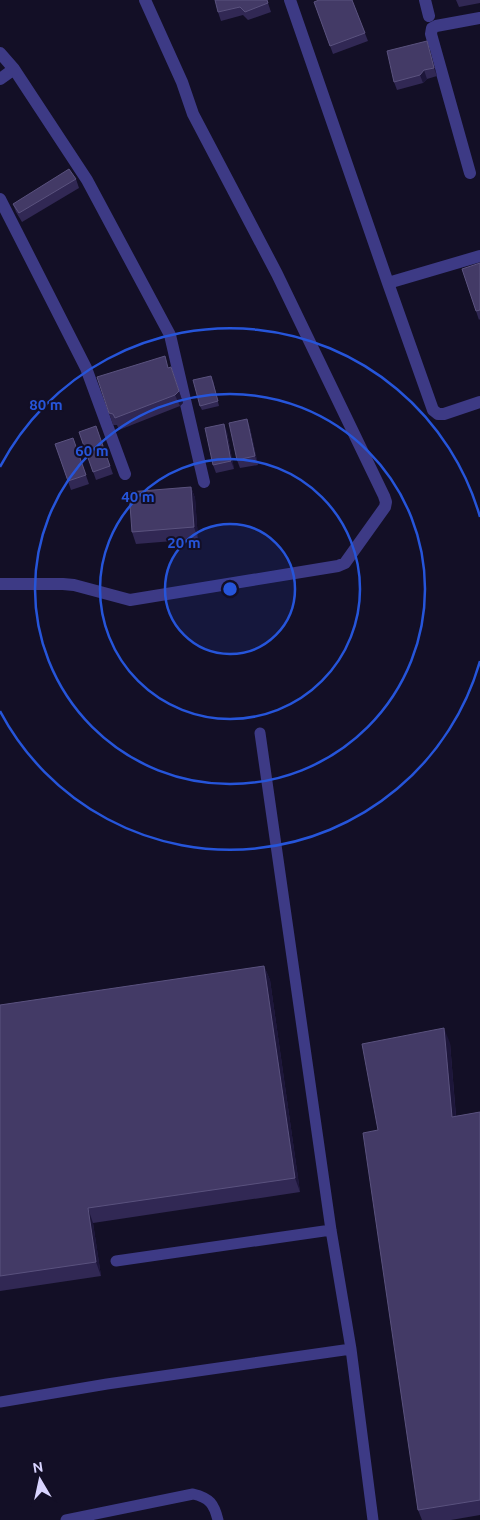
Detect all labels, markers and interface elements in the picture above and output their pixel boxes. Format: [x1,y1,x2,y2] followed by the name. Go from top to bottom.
[29,396,63,413] text: 80 m
[75,442,109,459] text: 60 m
[121,488,155,505] text: 40 m
[167,534,201,551] text: 20 m
[221,580,239,598] centre of rings
[15,1455,65,1505] north arrow
[32,1458,44,1476] text: N

